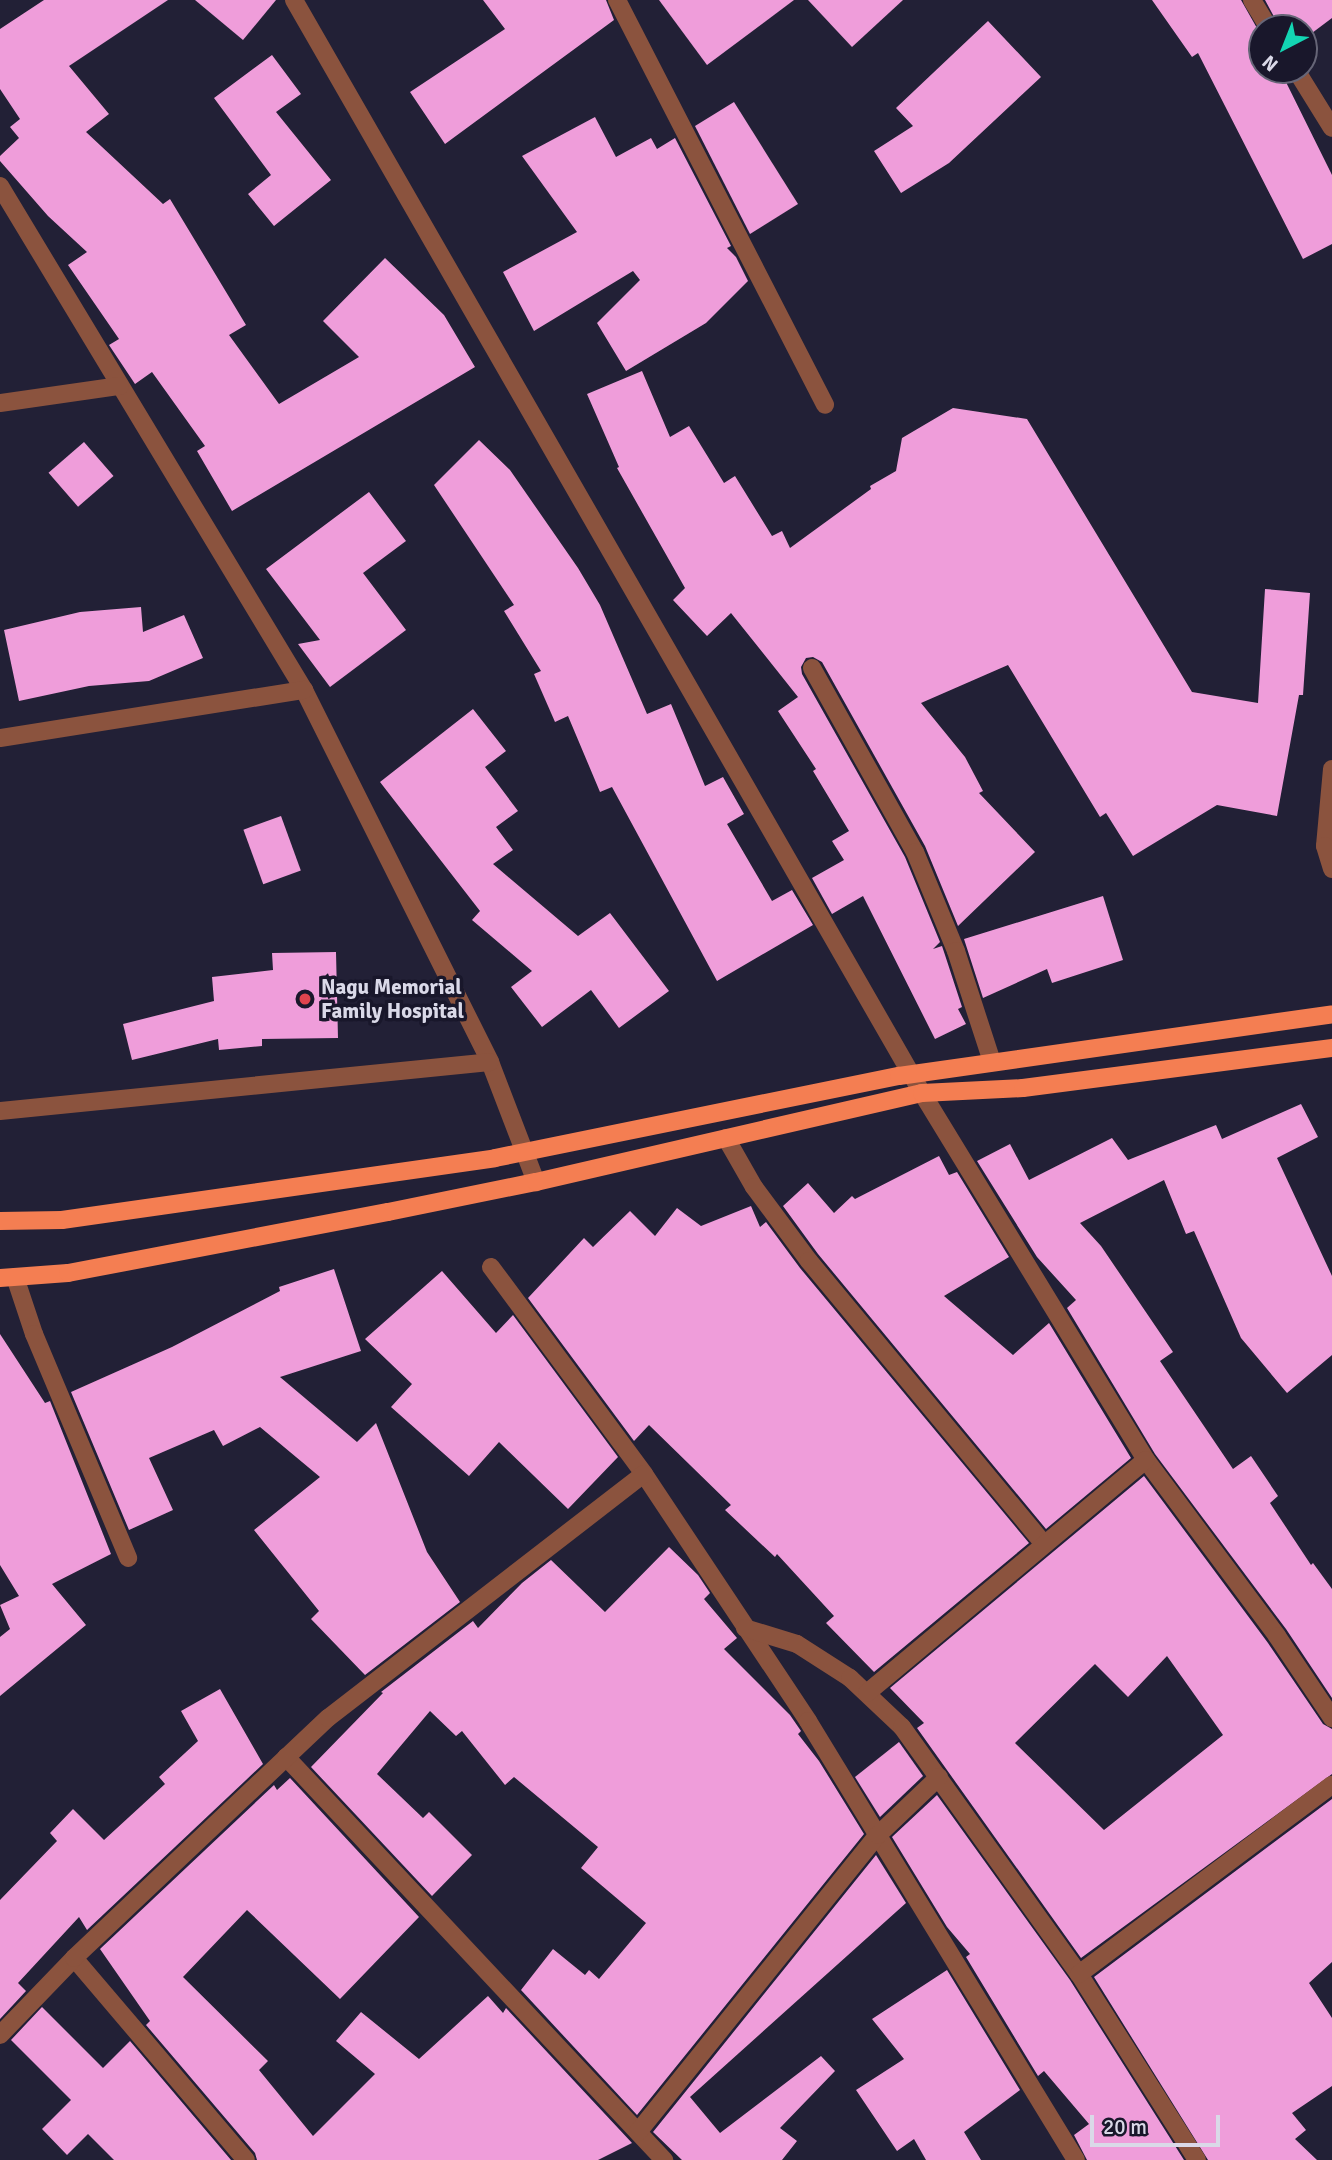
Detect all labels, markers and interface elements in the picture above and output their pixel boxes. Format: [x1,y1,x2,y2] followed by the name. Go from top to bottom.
[1248,14,1318,84] north arrow
[1257,50,1283,76] text: N
[321,974,464,1024] place label: Nagu Memorial Family Hospital
[295,989,315,1009] marker: Nagu Memorial Family Hospital
[1094,2100,1224,2144] scale bar
[1103,2114,1147,2140] text: 20 m

